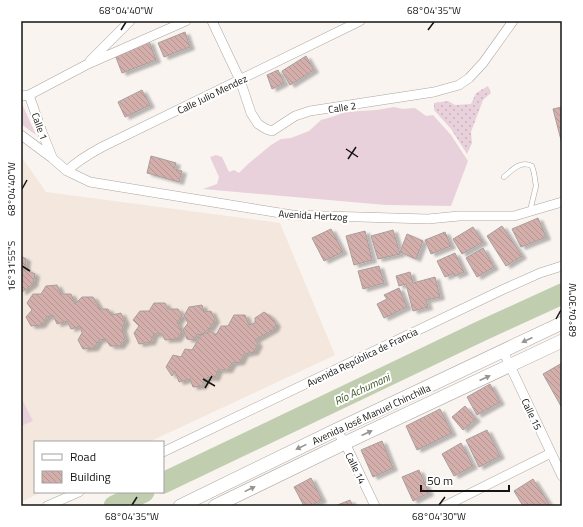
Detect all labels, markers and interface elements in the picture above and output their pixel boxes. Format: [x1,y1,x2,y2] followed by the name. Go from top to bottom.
[99,3,153,18] text: 68°04'40"W
[407,3,461,18] text: 68°04'35"W
[175,71,250,118] street label: Calle Julio Mendez
[327,98,357,117] street label: Calle 2
[28,110,51,142] street label: Calle 1
[4,162,19,216] text: 68°04'40"W
[278,206,348,225] street label: Avenida Hertzog
[4,241,19,291] text: 16°31'55"S
[565,283,580,337] text: 68°04'30"W
[304,324,420,391] street label: Avenida República de Francia
[521,337,532,343] one-way arrow
[332,368,394,409] water label: Río Achumani
[480,375,491,381] one-way arrow
[309,380,433,449] street label: Avenida José Manuel Chinchilla
[518,396,546,433] street label: Calle 15
[362,430,373,436] one-way arrow
[34,441,164,493] legend
[295,444,307,450] one-way arrow
[70,447,96,466] text: Road
[341,450,370,487] street label: Calle 14
[70,467,111,486] text: Building
[421,467,509,493] scale bar
[427,471,453,490] text: 50 m
[245,486,256,492] one-way arrow
[105,509,159,524] text: 68°04'35"W
[412,509,466,524] text: 68°04'30"W

